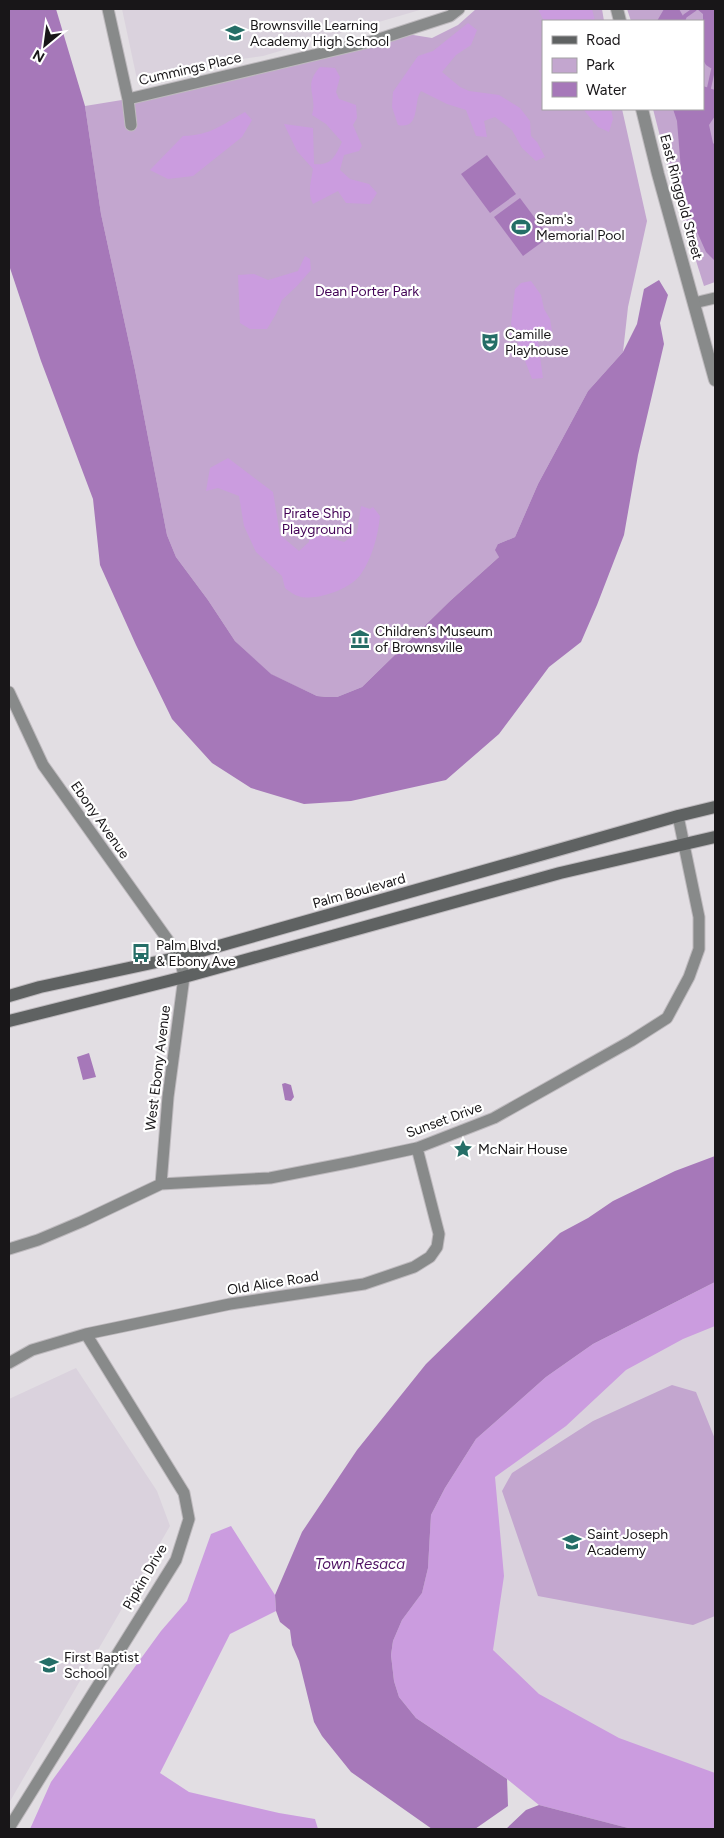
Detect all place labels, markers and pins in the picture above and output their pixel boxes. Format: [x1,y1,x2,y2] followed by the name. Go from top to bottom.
[250,17,389,50] place label: Brownsville Learning Academy High School
[224,22,246,44] school or university icon: Brownsville Learning Academy High School
[536,211,624,244] place label: Sam's Memorial Pool
[510,216,532,238] sports icon: Sam's Memorial Pool
[505,326,569,359] place label: Camille Playhouse
[479,331,501,353] theatre icon: Camille Playhouse
[375,623,493,656] place label: Children’s Museum of Brownsville
[349,628,371,650] museum icon: Children’s Museum of Brownsville
[156,937,236,970] place label: Palm Blvd. & Ebony Ave
[130,942,152,964] bus stop icon: Palm Blvd. & Ebony Ave
[452,1138,474,1160] place icon: McNair House
[478,1141,568,1158] place label: McNair House
[587,1526,668,1559] place label: Saint Joseph Academy
[561,1531,583,1553] school or university icon: Saint Joseph Academy
[64,1649,139,1682] place label: First Baptist School
[38,1654,60,1676] school or university icon: First Baptist School

